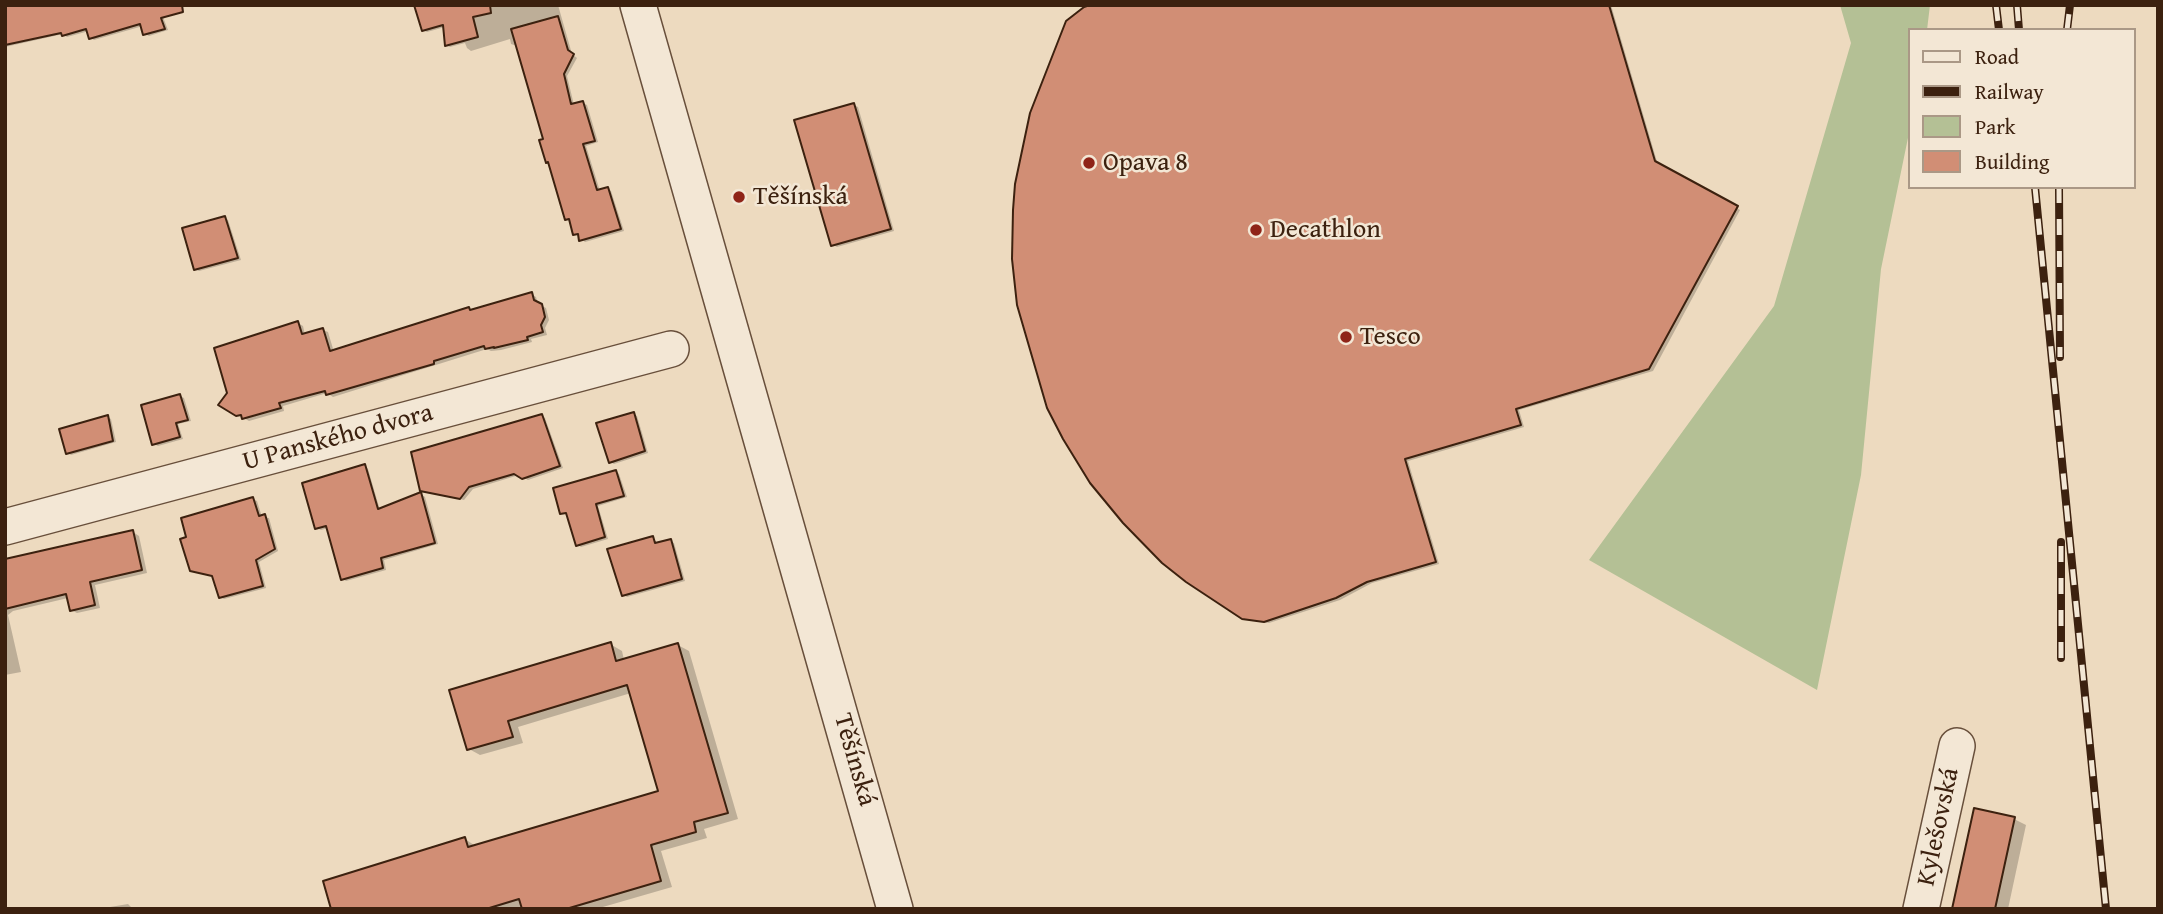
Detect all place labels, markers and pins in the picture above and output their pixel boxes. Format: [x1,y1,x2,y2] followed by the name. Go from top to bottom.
[1103,147,1188,179] place label: Opava 8
[1081,155,1097,171] marker: Opava 8
[753,181,848,213] place label: Těšínská
[731,189,747,205] marker: Těšínská
[1270,214,1381,246] place label: Decathlon
[1248,222,1264,238] marker: Decathlon
[1360,321,1421,353] place label: Tesco
[1338,329,1354,345] marker: Tesco

